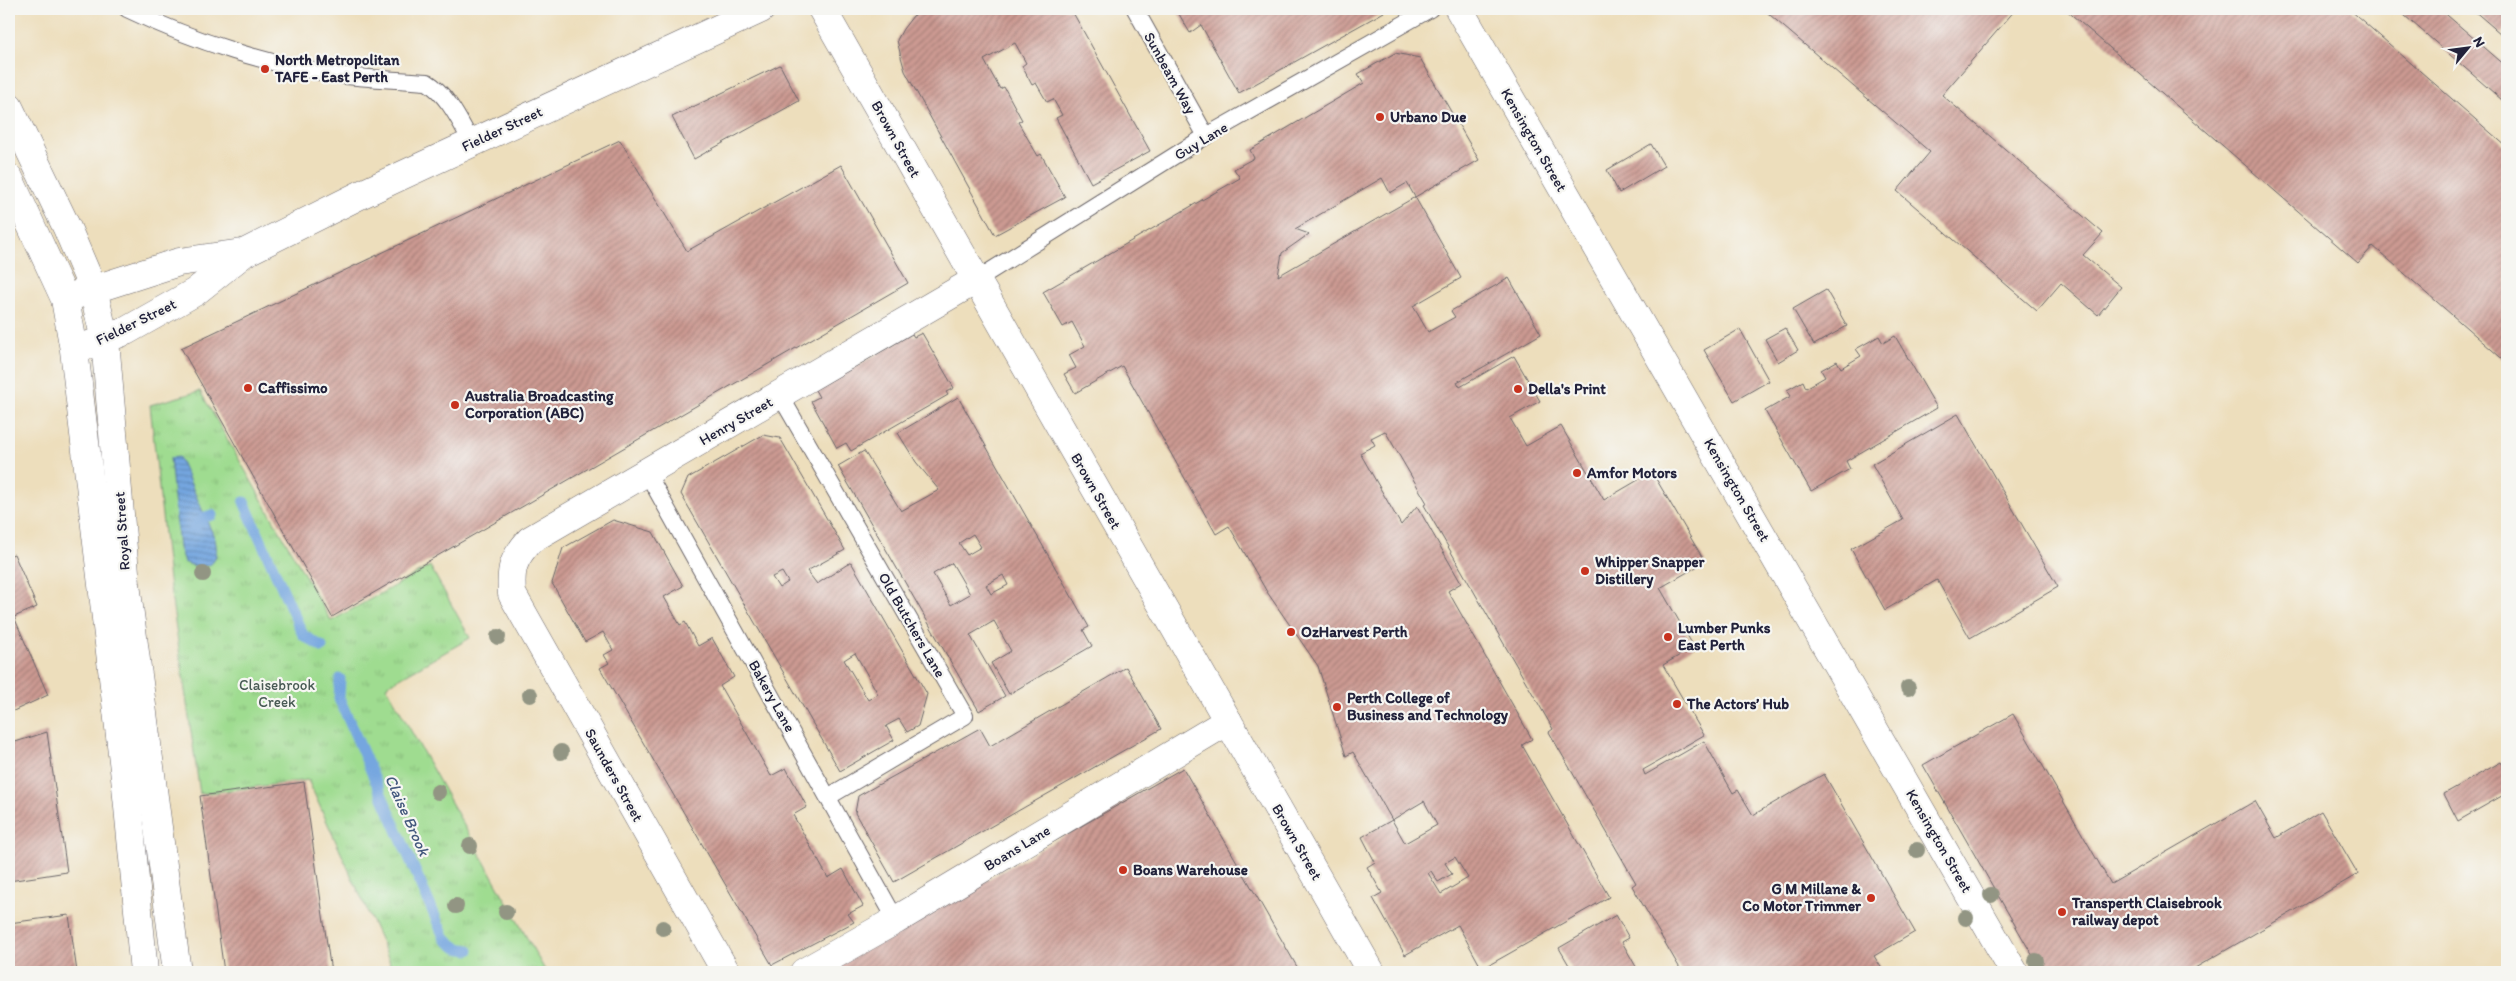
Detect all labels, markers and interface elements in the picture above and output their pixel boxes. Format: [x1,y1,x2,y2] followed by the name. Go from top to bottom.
[2444,22,2494,72] north arrow
[1140,29,1200,117] street label: Sunbeam Way
[2469,34,2489,50] text: N
[274,51,400,86] place label: North Metropolitan TAFE - East Perth
[259,63,271,75] marker: North Metropolitan TAFE - East Perth
[1497,85,1571,195] street label: Kensington Street
[868,97,925,181] street label: Brown Street
[459,102,546,156] street label: Fielder Street
[1390,108,1466,126] place label: Urbano Due
[1374,111,1386,123] marker: Urbano Due
[1171,118,1231,164] street label: Guy Lane
[93,295,179,349] street label: Fielder Street
[258,379,328,397] place label: Caffissimo
[1528,380,1606,398] place label: Della's Print
[242,382,254,394] marker: Caffissimo
[1512,383,1524,395] marker: Della's Print
[464,387,614,423] place label: Australia Broadcasting Corporation (ABC)
[696,393,776,449] street label: Henry Street
[449,399,461,411] marker: Australia Broadcasting Corporation (ABC)
[1700,435,1774,545] street label: Kensington Street
[1067,450,1125,533] street label: Brown Street
[1586,464,1677,482] place label: Amfor Motors
[1571,467,1583,479] marker: Amfor Motors
[110,491,134,571] street label: Royal Street
[1595,553,1705,589] place label: Whipper Snapper Distillery
[1579,565,1591,577] marker: Whipper Snapper Distillery
[875,569,949,681] street label: Old Butchers Lane
[1678,619,1771,654] place label: Lumber Punks East Perth
[1301,623,1408,641] place label: OzHarvest Perth
[1285,626,1297,638] marker: OzHarvest Perth
[1662,631,1674,643] marker: Lumber Punks East Perth
[745,657,799,735] street label: Bakery Lane
[239,676,315,711] park label: Claisebrook Creek
[1347,689,1509,725] place label: Perth College of Business and Technology
[1686,695,1789,713] place label: The Actors’ Hub
[1671,698,1683,710] marker: The Actors’ Hub
[1331,701,1343,713] marker: Perth College of Business and Technology
[581,725,647,825] street label: Saunders Street
[381,772,434,859] water label: Claise Brook
[1902,786,1976,896] street label: Kensington Street
[1268,801,1326,884] street label: Brown Street
[981,821,1053,875] street label: Boans Lane
[1133,861,1248,879] place label: Boans Warehouse
[1117,864,1129,876] marker: Boans Warehouse
[1742,880,1862,915] place label: G M Millane & Co Motor Trimmer
[1865,892,1877,904] marker: G M Millane & Co Motor Trimmer
[2071,894,2222,930] place label: Transperth Claisebrook railway depot
[2056,906,2068,918] marker: Transperth Claisebrook railway depot

